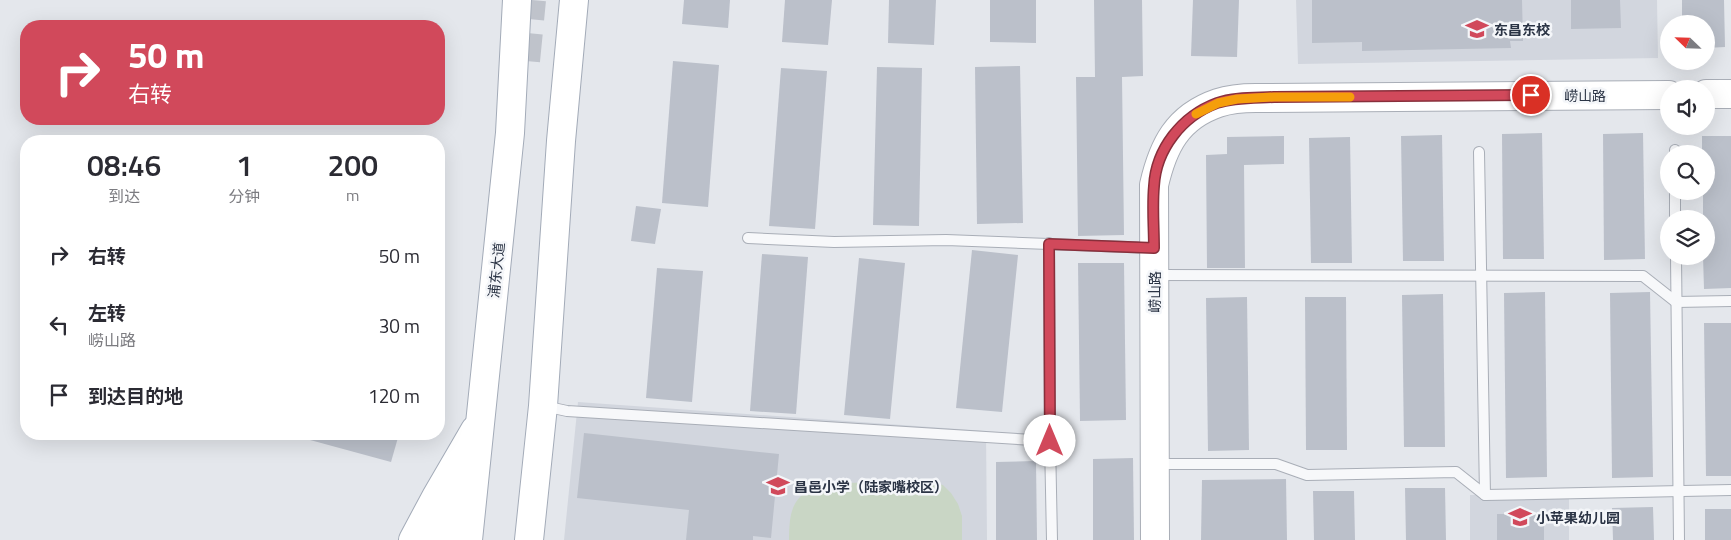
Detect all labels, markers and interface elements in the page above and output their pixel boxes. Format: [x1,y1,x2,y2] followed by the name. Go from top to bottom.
[1660,15,1715,70] north arrow
[1660,15,1715,265] map controls
[1464,16,1490,42] school or university icon: 东昌东校
[1494,19,1550,40] place label: 东昌东校
[128,28,204,82] text: 50 m
[45,40,110,105] icon: right
[1510,74,1552,116] pin
[128,77,172,111] text: 右转
[1660,80,1715,135] button: sound
[1517,81,1545,109] icon: arrive
[1564,85,1606,106] street label: 崂山路
[87,142,161,188] text: 08:46
[236,142,253,188] text: 1
[328,142,378,188] text: 200
[1660,145,1715,200] button: search
[346,183,359,207] text: m
[108,184,140,208] text: 到达
[228,184,260,208] text: 分钟
[1660,210,1715,265] button: layers
[45,241,73,269] icon: right
[88,241,126,270] text: 右转
[379,241,420,270] text: 50 m
[483,241,509,299] street label: 浦东大道
[1144,271,1165,313] street label: 崂山路
[88,298,126,327] text: 左转
[45,311,73,339] icon: left
[379,311,420,340] text: 30 m
[88,328,136,352] text: 崂山路
[45,381,73,409] icon: arrive
[88,381,183,410] text: 到达目的地
[368,381,420,410] text: 120 m
[1023,414,1075,466] position arrow
[765,473,791,499] school or university icon: 昌邑小学（陆家嘴校区）
[794,476,948,497] place label: 昌邑小学（陆家嘴校区）
[1507,504,1533,530] school or university icon: 小苹果幼儿园
[1536,507,1620,528] place label: 小苹果幼儿园

